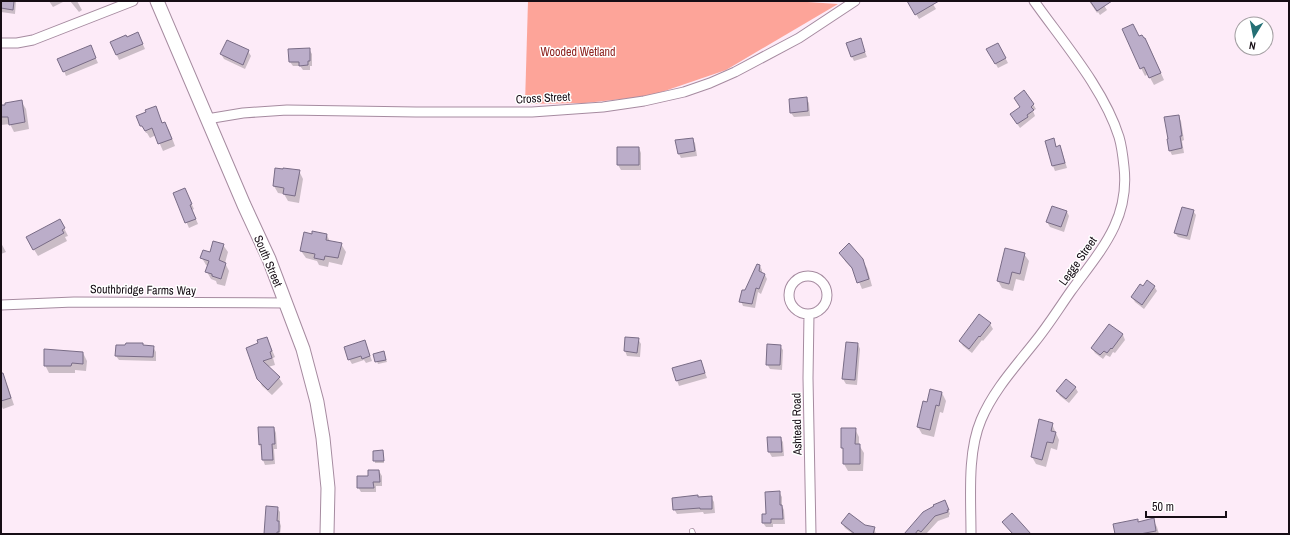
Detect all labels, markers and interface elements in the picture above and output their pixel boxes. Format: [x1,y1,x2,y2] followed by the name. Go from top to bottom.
[1234,16,1274,56] north arrow
[1248,38,1257,53] text: N
[540,44,616,60] park label: Wooded Wetland
[515,89,571,107] street label: Cross Street
[250,233,286,290] street label: South Street
[1055,233,1101,289] street label: Legge Street
[90,281,196,299] street label: Southbridge Farms Way
[788,393,806,456] street label: Ashtead Road
[1146,493,1226,519] scale bar
[1152,499,1174,515] text: 50 m

